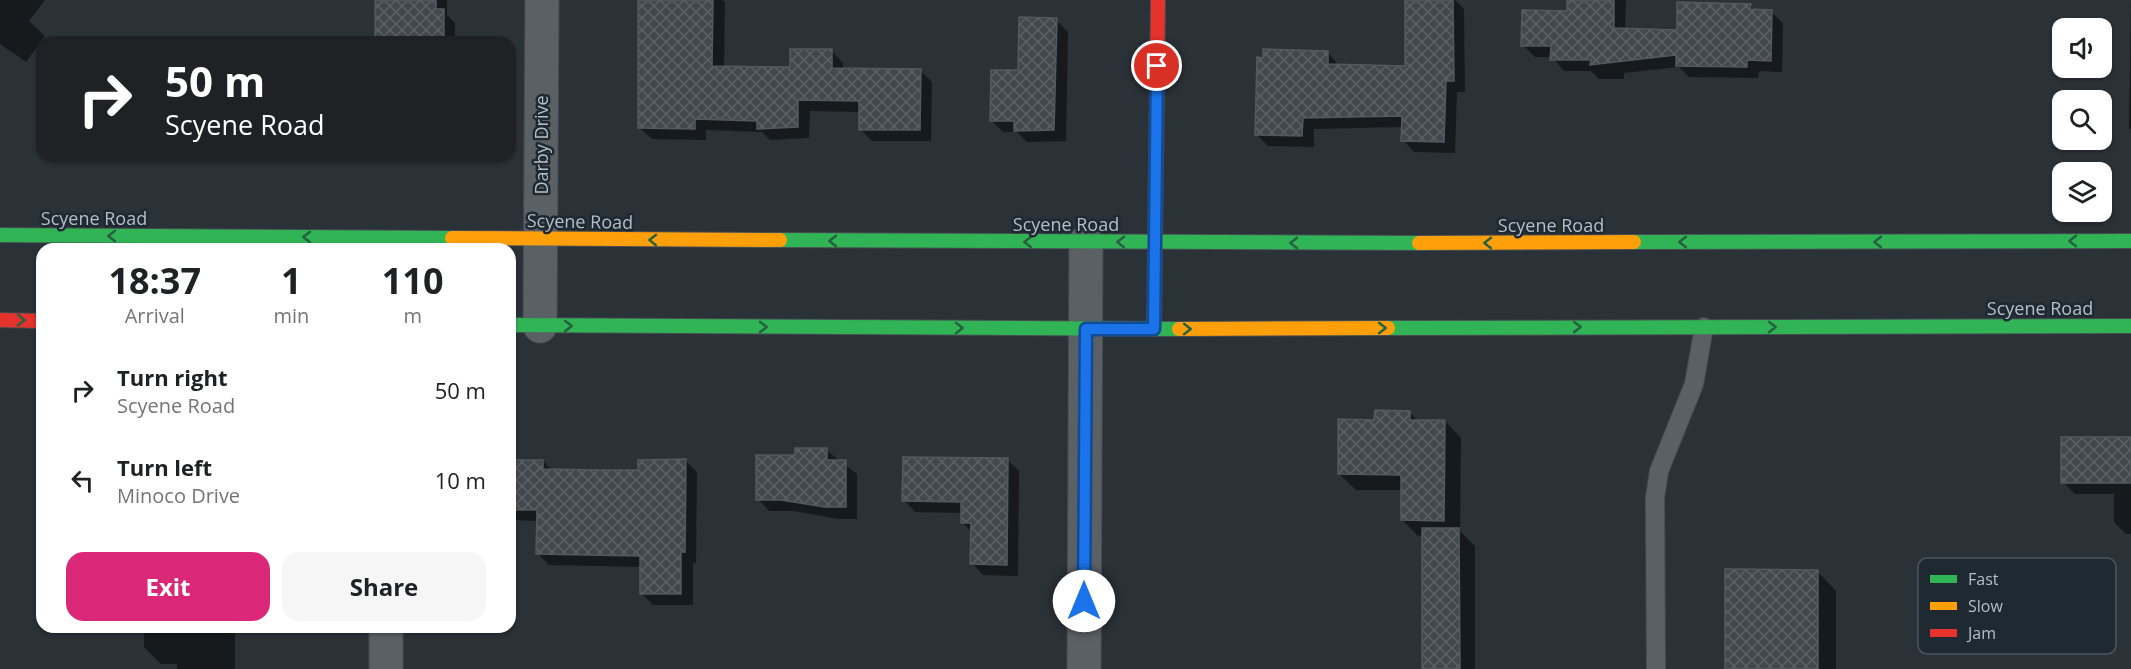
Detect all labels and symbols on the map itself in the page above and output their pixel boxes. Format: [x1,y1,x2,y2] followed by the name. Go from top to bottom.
[1131,40,1182,91] pin
[529,95,553,195] street label: Darby Drive
[41,206,147,230] street label: Scyene Road
[527,208,633,234] street label: Scyene Road
[1013,212,1119,236] street label: Scyene Road
[1498,213,1604,237] street label: Scyene Road
[108,230,117,242] one-way arrow
[303,231,312,243] one-way arrow
[648,234,657,246] one-way arrow
[828,235,837,247] one-way arrow
[2068,235,2077,247] one-way arrow
[1023,236,1032,248] one-way arrow
[1117,236,1126,248] one-way arrow
[1678,236,1687,248] one-way arrow
[1873,236,1882,248] one-way arrow
[1290,237,1299,249] one-way arrow
[1483,237,1492,249] one-way arrow
[1987,296,2093,320] street label: Scyene Road
[17,314,26,327] one-way arrow
[564,320,573,332] one-way arrow
[759,321,768,333] one-way arrow
[1572,321,1581,333] one-way arrow
[1767,321,1776,333] one-way arrow
[955,322,964,334] one-way arrow
[1377,322,1386,334] one-way arrow
[1182,323,1191,335] one-way arrow
[1918,558,2116,654] legend
[1968,568,1999,590] text: Fast
[1052,569,1116,633] position arrow
[1968,595,2003,617] text: Slow
[1966,622,1996,644] text: Jam

